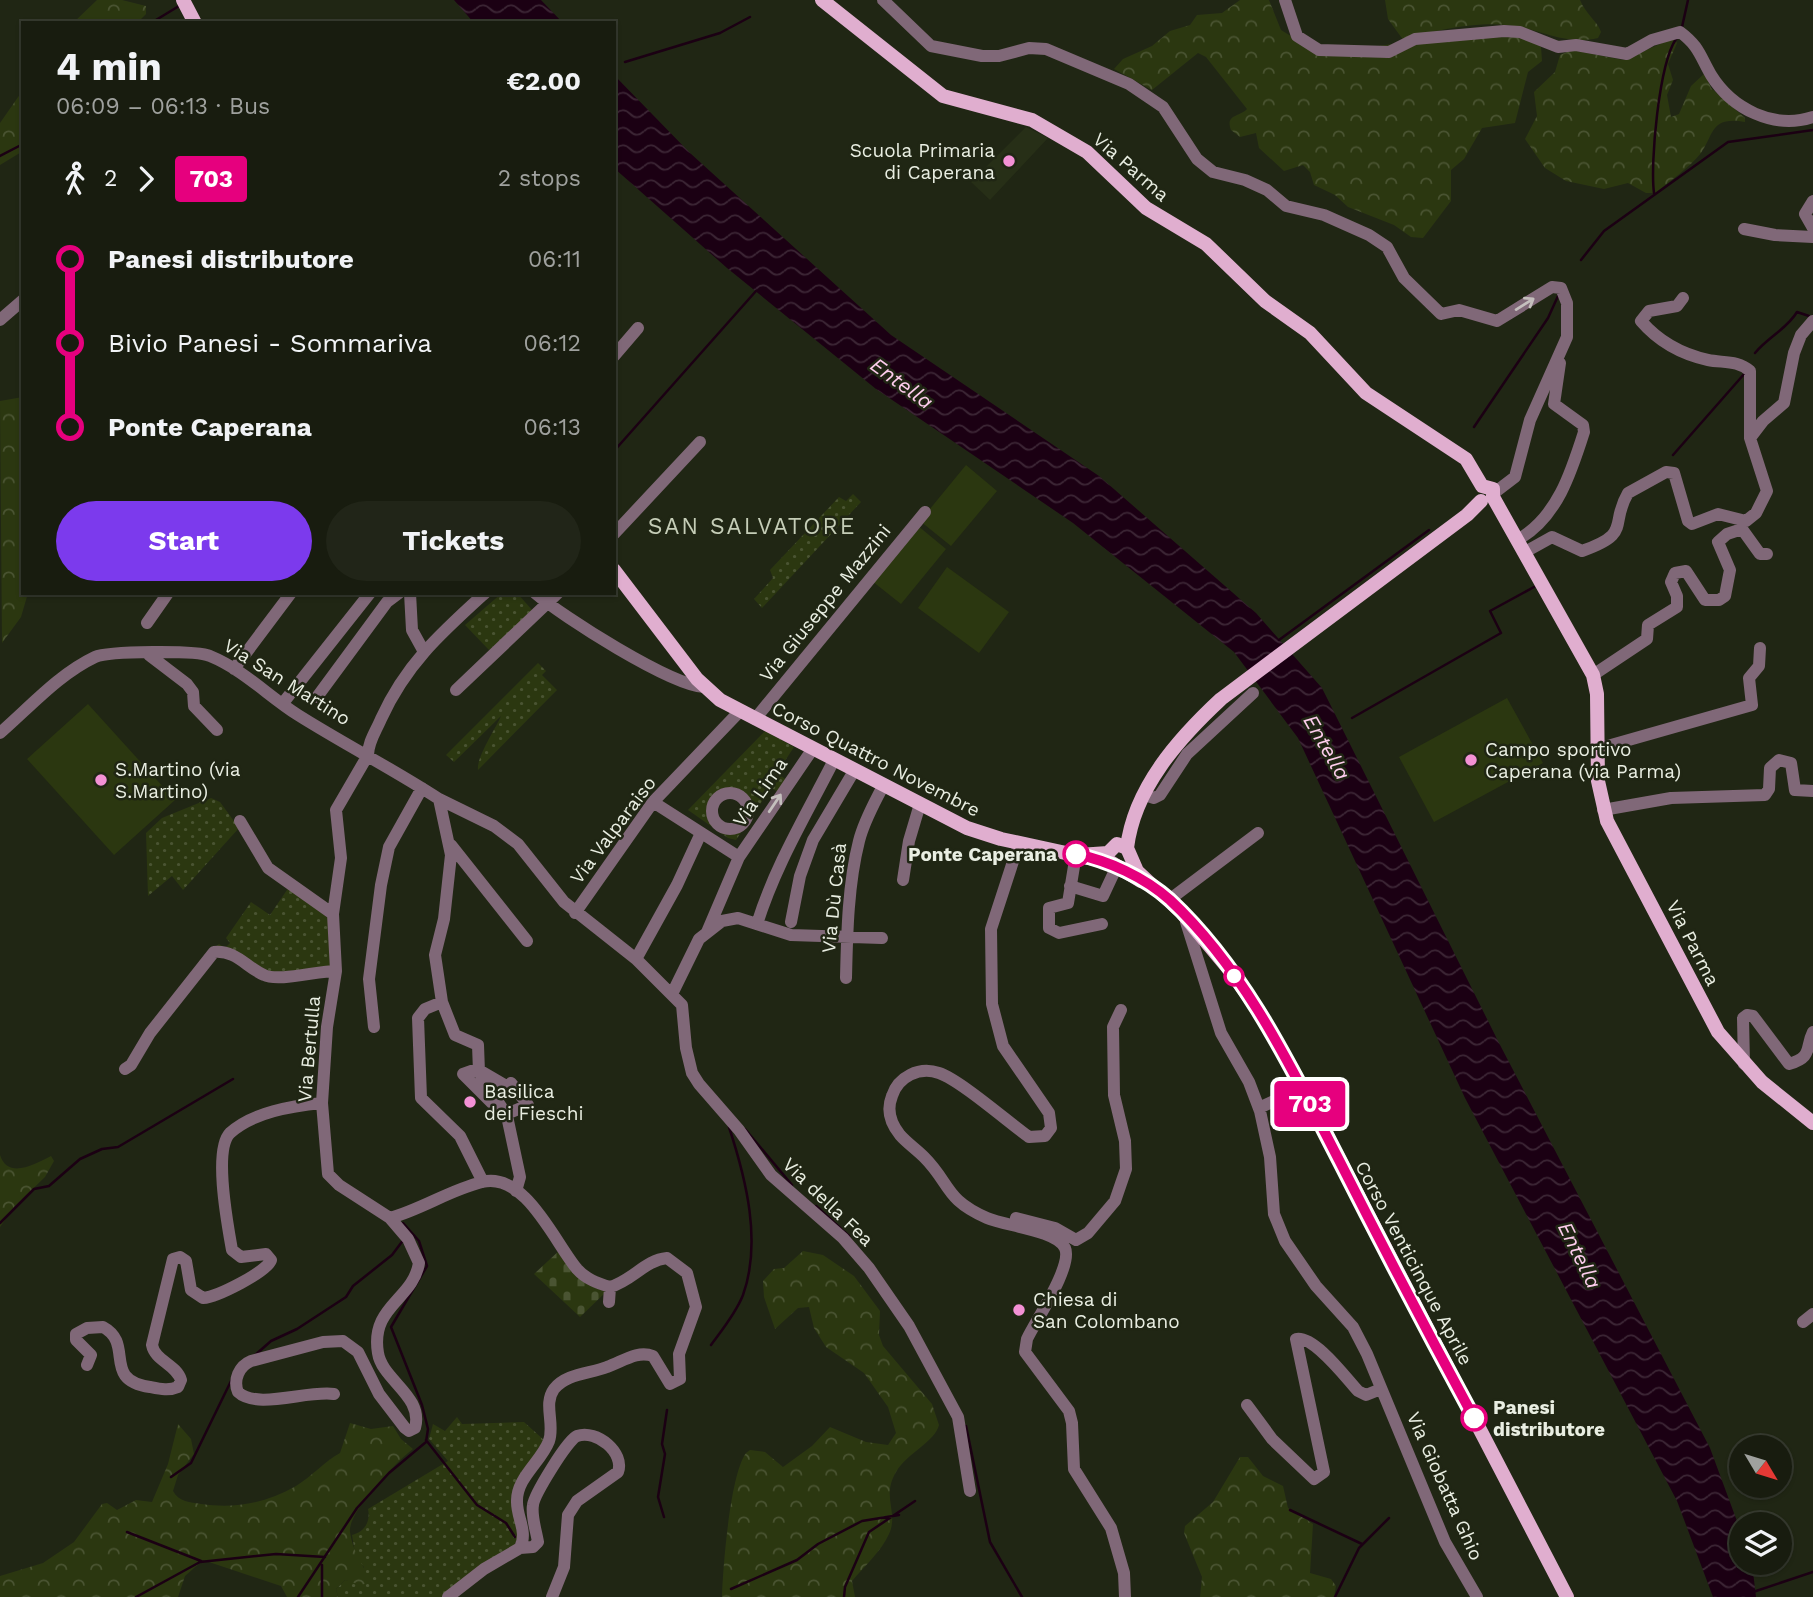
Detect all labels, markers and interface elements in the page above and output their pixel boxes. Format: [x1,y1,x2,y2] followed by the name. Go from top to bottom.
[56,45,162,89] text: 4 min
[506,66,581,96] text: €2.00
[56,93,270,120] text: 06:09 – 06:13 · Bus
[1088,128,1174,206] street label: Via Parma
[850,139,995,184] place label: Scuola Primaria di Caperana
[1001,153,1017,169] marker: Scuola Primaria di Caperana
[56,160,94,198] icon: walk
[127,160,165,198] icon: forward
[104,165,117,192] text: 2
[189,165,233,193] text: 703
[498,165,581,192] text: 2 stops
[108,244,354,274] text: Panesi distributore
[528,246,581,273] text: 06:11
[1515,296,1535,310] one-way arrow
[108,328,432,358] text: Bivio Panesi - Sommariva
[524,330,581,357] text: 06:12
[866,352,938,414] water label: Entella
[108,412,312,442] text: Ponte Caperana
[524,414,581,441] text: 06:13
[56,501,312,581] button: Start
[326,501,581,581] button: Tickets
[648,513,856,540] district label: SAN SALVATORE
[754,520,896,686] street label: Via Giuseppe Mazzini
[219,634,355,730] street label: Via San Martino
[768,696,984,822] street label: Corso Quattro Novembre
[1298,710,1356,784] water label: Entella
[1485,738,1681,783] place label: Campo sportivo Caperana (via Parma)
[1463,752,1479,768] marker: Campo sportivo Caperana (via Parma)
[728,753,792,831] street label: Via Lima
[115,758,241,803] place label: S.Martino (via S.Martino)
[93,772,109,788] marker: S.Martino (via S.Martino)
[565,772,661,888] street label: Via Valparaiso
[768,794,783,813] one-way arrow
[1063,841,1089,867] marker: Ponte Caperana
[817,842,851,954] street label: Via Dù Casà
[908,843,1057,866] place label: Ponte Caperana
[1662,896,1724,990] street label: Via Parma
[1224,966,1244,986] unlabelled marker
[293,995,325,1103] street label: Via Bertulla
[484,1080,583,1125] place label: Basilica dei Fieschi
[1270,1081,1350,1127] line badge: 703
[1288,1090,1332,1118] text: 703
[462,1094,478,1110] marker: Basilica dei Fieschi
[778,1153,879,1251] street label: Via della Fea
[1350,1157,1478,1369] street label: Corso Venticinque Aprile
[1553,1217,1607,1293] water label: Entella
[1033,1288,1180,1333] place label: Chiesa di San Colombano
[1011,1302,1027,1318] marker: Chiesa di San Colombano
[1493,1396,1605,1441] place label: Panesi distributore
[1461,1405,1487,1431] marker: Panesi distributore
[1402,1408,1488,1564] street label: Via Giobatta Ghio
[1729,1435,1792,1498] north arrow
[1729,1435,1792,1575] map controls
[1729,1512,1792,1575] button: layers

